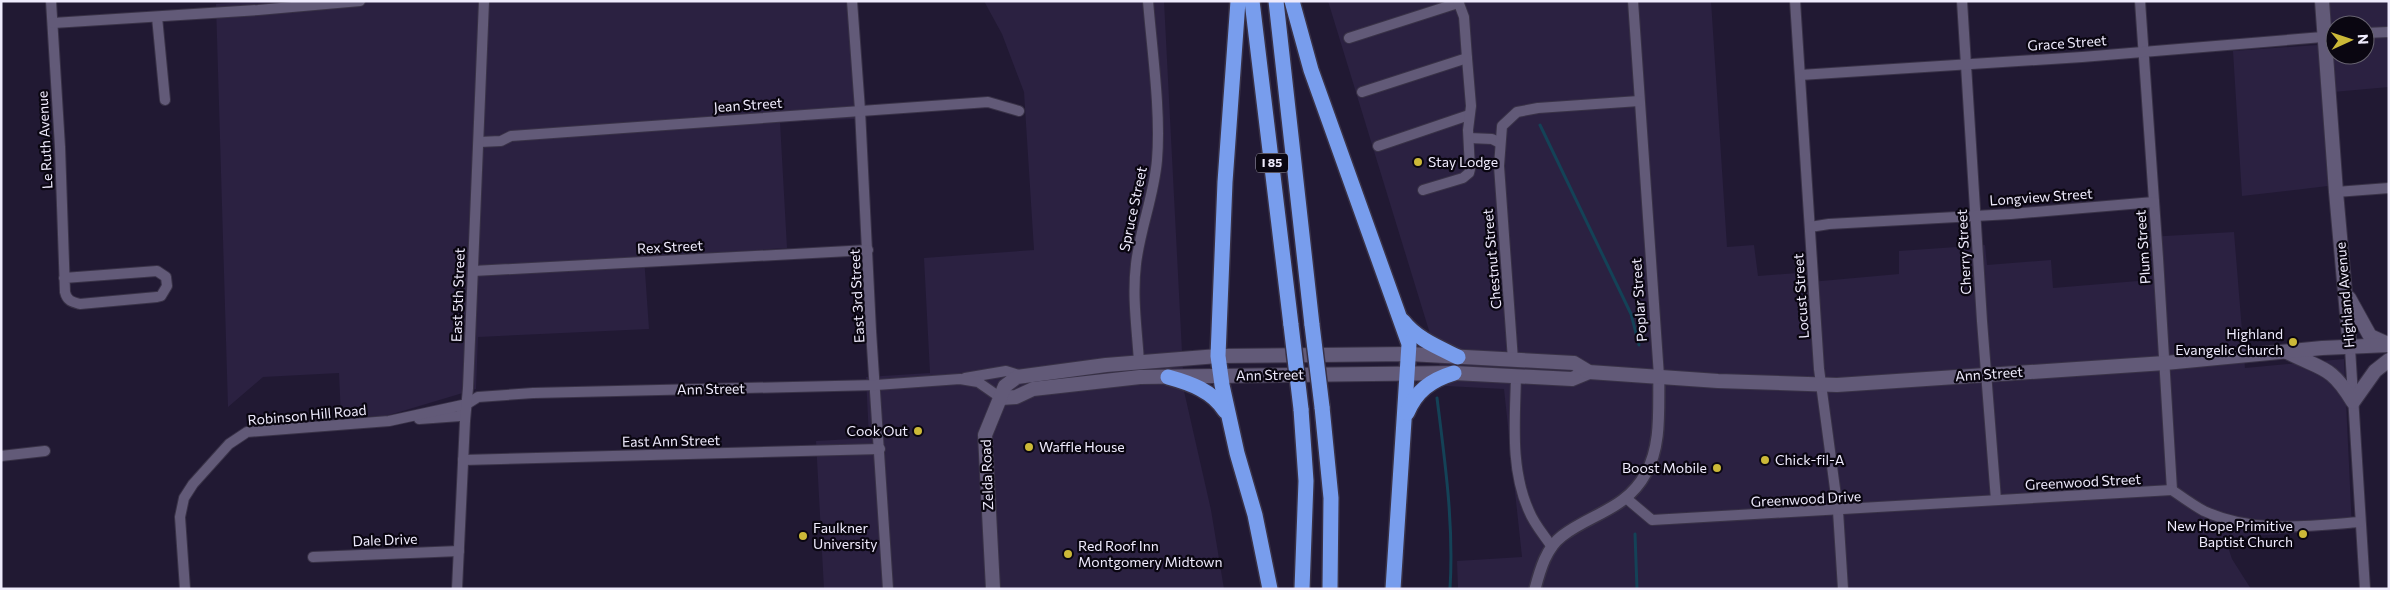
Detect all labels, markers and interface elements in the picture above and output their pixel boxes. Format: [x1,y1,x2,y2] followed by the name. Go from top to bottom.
[2325,15,2375,65] north arrow
[2027,31,2108,54] street label: Grace Street
[2355,34,2372,45] text: N
[33,90,56,190] street label: Le Ruth Avenue
[713,94,783,115] street label: Jean Street
[1428,153,1498,170] place label: Stay Lodge
[1256,154,1288,172] road number: I 85
[1412,156,1424,168] marker: Stay Lodge
[1115,165,1150,253] street label: Spruce Street
[1989,184,2093,209] street label: Longview Street
[1479,208,1504,310] street label: Chestnut Street
[1953,209,1974,295] street label: Cherry Street
[2131,209,2154,285] street label: Plum Street
[637,236,704,257] street label: Rex Street
[2331,241,2358,349] street label: Highland Avenue
[447,247,468,342] street label: East 5th Street
[846,248,867,343] street label: East 3rd Street
[1789,253,1812,339] street label: Locust Street
[1627,257,1650,342] street label: Poplar Street
[2175,325,2283,358] place label: Highland Evangelic Church
[2287,336,2299,348] marker: Highland Evangelic Church
[1954,363,2024,384] street label: Ann Street
[1236,365,1304,384] street label: Ann Street
[677,379,745,398] street label: Ann Street
[247,401,367,428] street label: Robinson Hill Road
[846,422,908,439] place label: Cook Out
[912,425,924,437] marker: Cook Out
[622,431,721,450] street label: East Ann Street
[1039,438,1125,455] place label: Waffle House
[977,439,996,511] street label: Zelda Road
[1023,441,1035,453] marker: Waffle House
[1775,451,1845,468] place label: Chick-fil-A
[1759,454,1771,466] marker: Chick-fil-A
[1622,459,1707,476] place label: Boost Mobile
[1711,462,1723,474] marker: Boost Mobile
[2024,470,2142,493] street label: Greenwood Street
[1750,487,1862,510] street label: Greenwood Drive
[2167,517,2293,550] place label: New Hope Primitive Baptist Church
[813,519,877,552] place label: Faulkner University
[2297,528,2309,540] marker: New Hope Primitive Baptist Church
[352,530,418,549] street label: Dale Drive
[797,530,809,542] marker: Faulkner University
[1078,537,1223,570] place label: Red Roof Inn Montgomery Midtown
[1062,548,1074,560] marker: Red Roof Inn Montgomery Midtown

